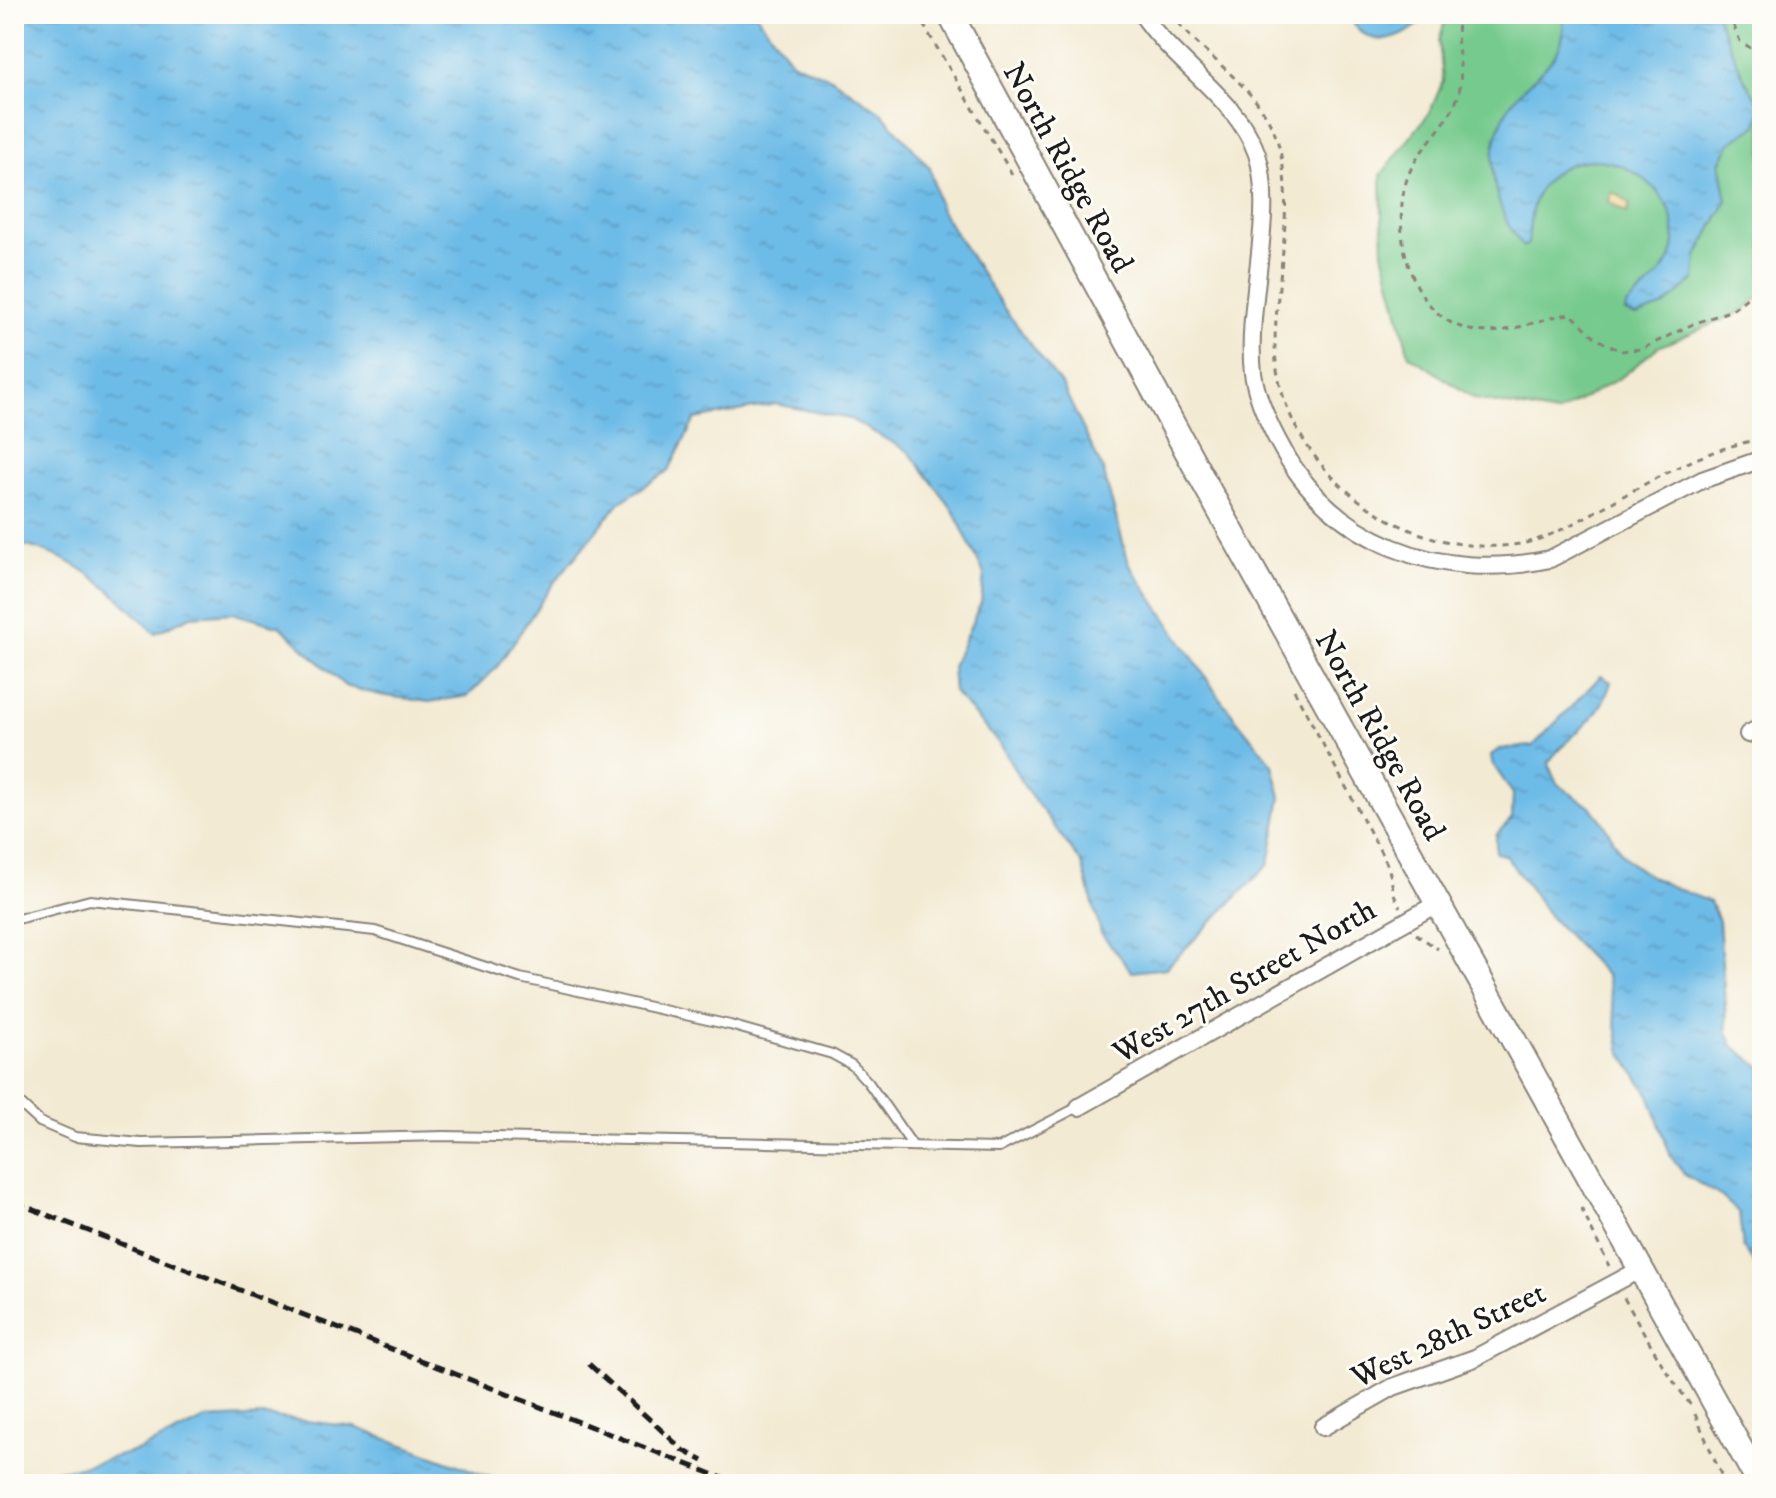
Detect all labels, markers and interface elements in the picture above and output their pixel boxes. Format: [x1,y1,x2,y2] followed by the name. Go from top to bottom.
[993,56,1142,280] street label: North Ridge Road
[1305,624,1454,848] street label: North Ridge Road
[1105,890,1384,1074] street label: West 27th Street North
[1344,1273,1553,1399] street label: West 28th Street

